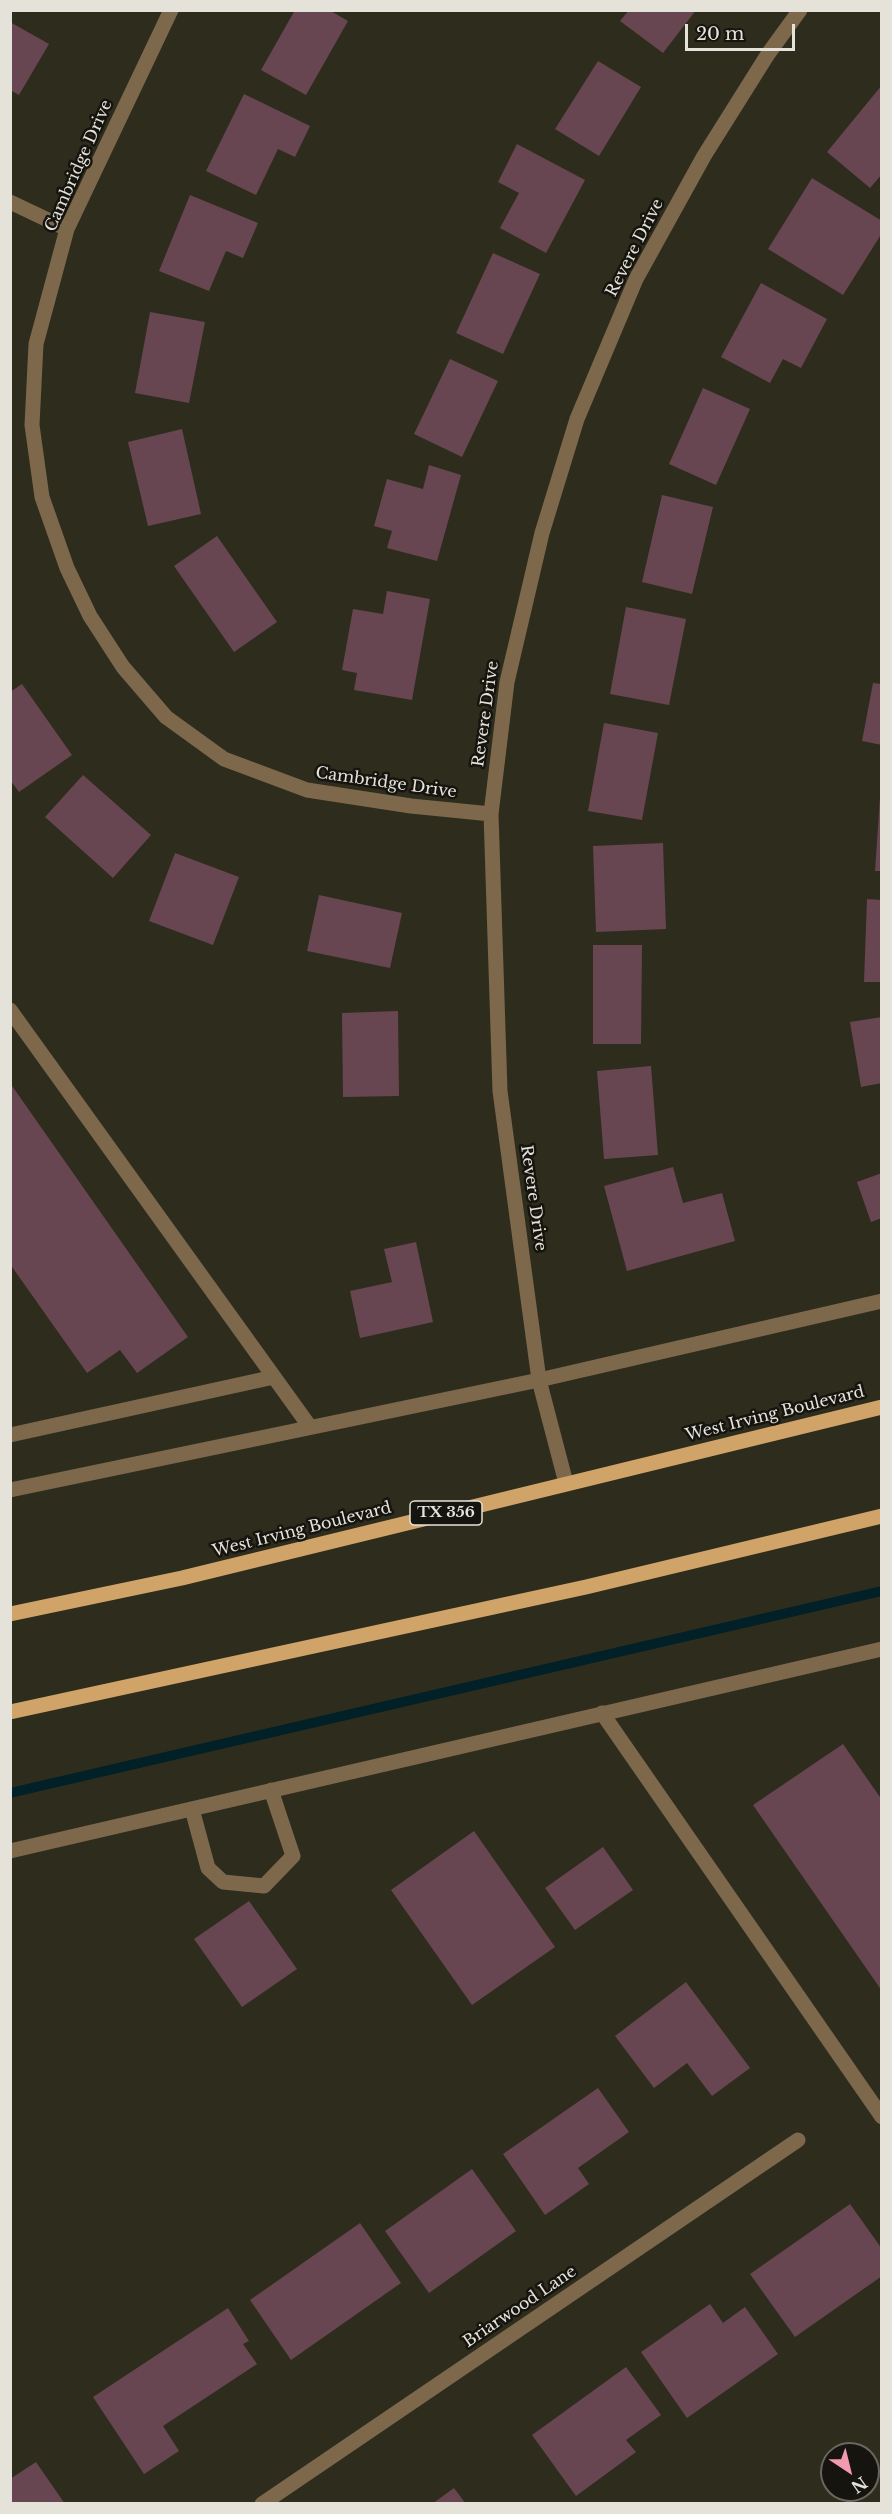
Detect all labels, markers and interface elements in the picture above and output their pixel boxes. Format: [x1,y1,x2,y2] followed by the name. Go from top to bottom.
[688,12,798,50] scale bar
[696,23,744,45] text: 20 m
[41,97,117,235] street label: Cambridge Drive
[602,196,668,300] street label: Revere Drive
[469,660,503,768] street label: Revere Drive
[314,764,458,802] street label: Cambridge Drive
[516,1144,550,1252] street label: Revere Drive
[684,1382,866,1446] street label: West Irving Boulevard
[211,1498,393,1562] street label: West Irving Boulevard
[410,1501,482,1525] road number: TX 356
[460,2262,580,2352] street label: Briarwood Lane
[820,2442,880,2502] north arrow
[847,2473,871,2498] text: N

